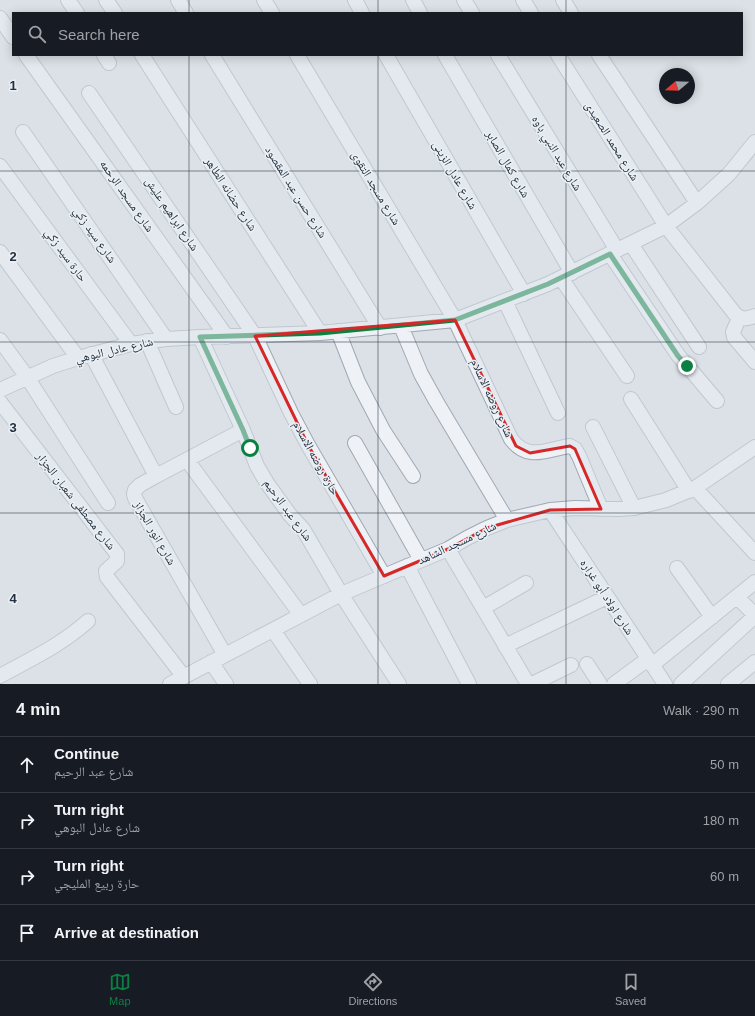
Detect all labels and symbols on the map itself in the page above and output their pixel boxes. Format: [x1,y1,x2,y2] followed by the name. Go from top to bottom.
[659,68,695,104] north arrow
[9,78,17,93] text: 1
[581,99,642,184] street label: شارع محمد الصعيدى
[526,113,585,195] street label: شارع عبد النبي باوه
[482,127,533,201] street label: شارع كمال الصابر
[429,138,480,212] street label: شارع عادل الزينى
[261,144,330,241] street label: شارع حسن عبد المقصود
[348,148,404,228] street label: شارع مسجد التقوى
[201,154,260,234] street label: شارع حضانه الطاهر
[96,157,157,235] street label: شارع مسجد الرحمه
[141,175,202,254] street label: شارع ابراهيم عليش
[68,204,120,268] street label: شارع سيد زكي
[39,226,90,287] street label: حارة سيد زكي
[9,249,17,264] text: 2
[74,334,155,369] street label: شارع عادل البوهي
[467,357,516,440] street label: شارع روضه الاسلام
[678,357,696,375] route end
[289,419,342,498] street label: حارة روضه الاسلام
[9,420,17,435] text: 3
[241,439,259,457] route start
[32,449,119,553] street label: شارع مصطفى شعبان الجزار
[260,476,315,544] street label: شارع عبد الرحيم
[130,498,179,568] street label: شارع انور الجزاز
[416,519,499,568] street label: شارع مسجد الشاهد
[576,556,637,638] street label: شارع اولاد أبو غراره
[9,591,17,606] text: 4

